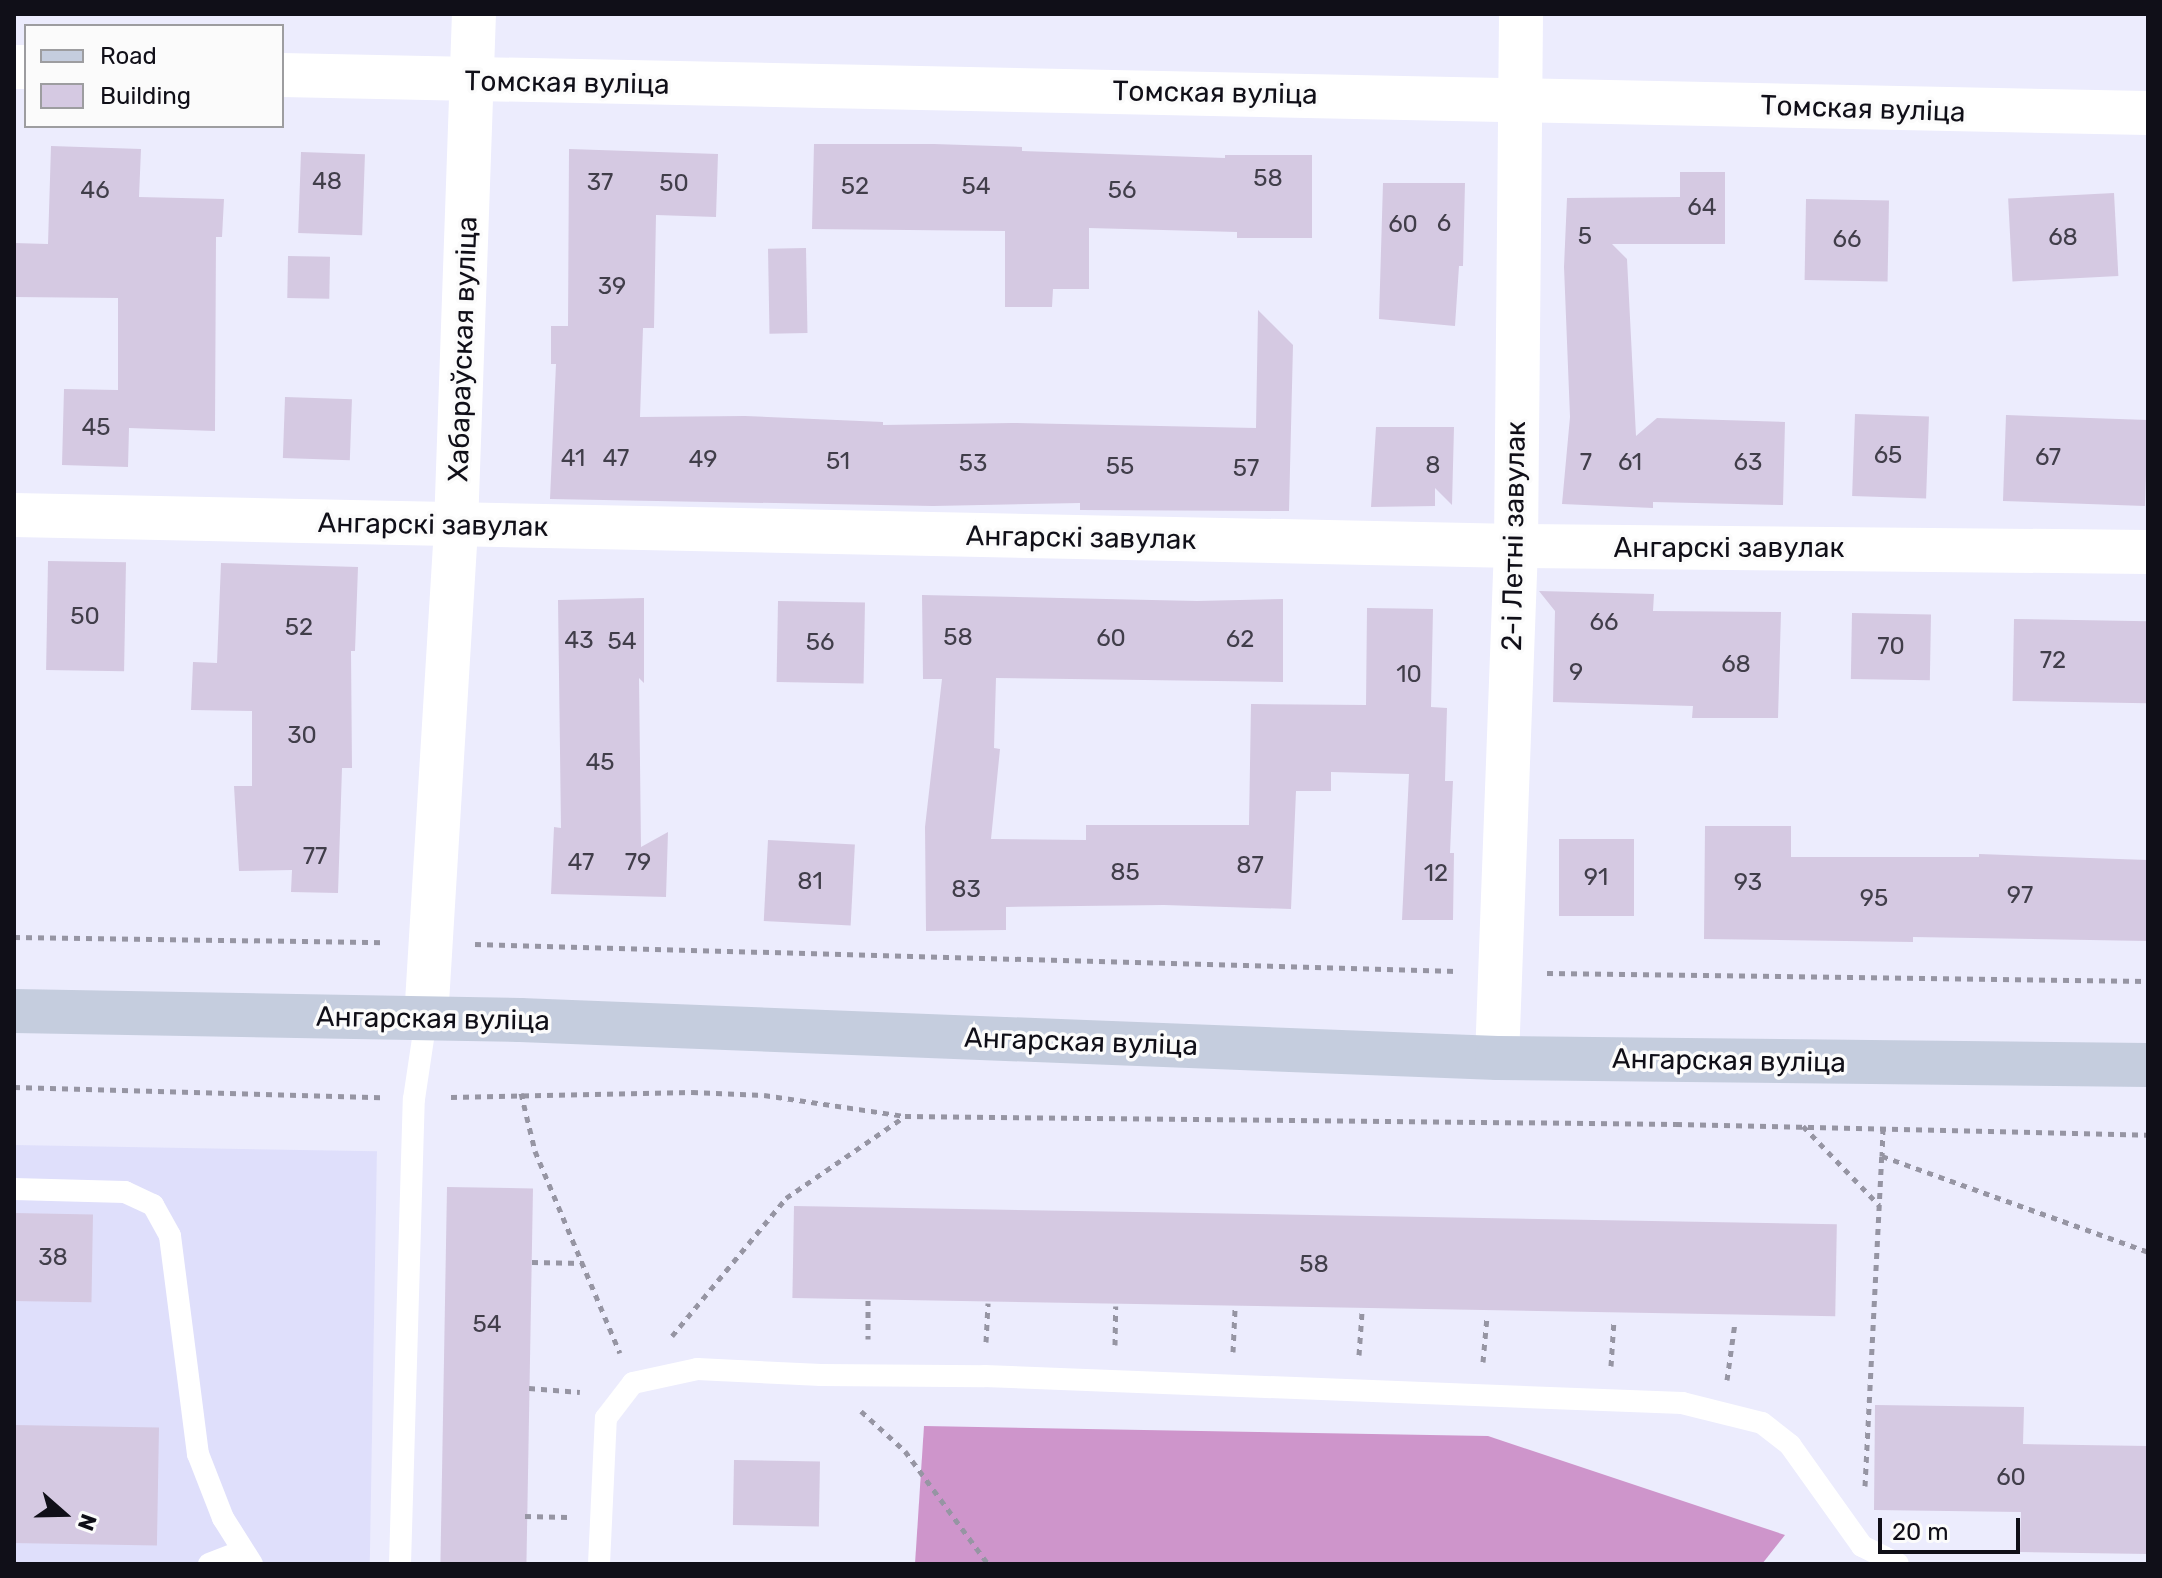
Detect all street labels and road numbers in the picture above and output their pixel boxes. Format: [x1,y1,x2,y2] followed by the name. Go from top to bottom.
[464,64,670,102] street label: Томская вуліца
[1112,74,1318,112] street label: Томская вуліца
[1760,89,1966,129] street label: Томская вуліца
[442,216,484,482] street label: Хабараўская вуліца
[1495,421,1533,651] street label: 2-і Летні завулак
[317,506,549,544] street label: Ангарскі завулак
[965,519,1197,557] street label: Ангарскі завулак
[1614,531,1844,565] street label: Ангарскі завулак
[316,1000,550,1038] street label: Ангарская вуліца
[963,1021,1199,1063] street label: Ангарская вуліца
[1612,1042,1846,1080] street label: Ангарская вуліца

